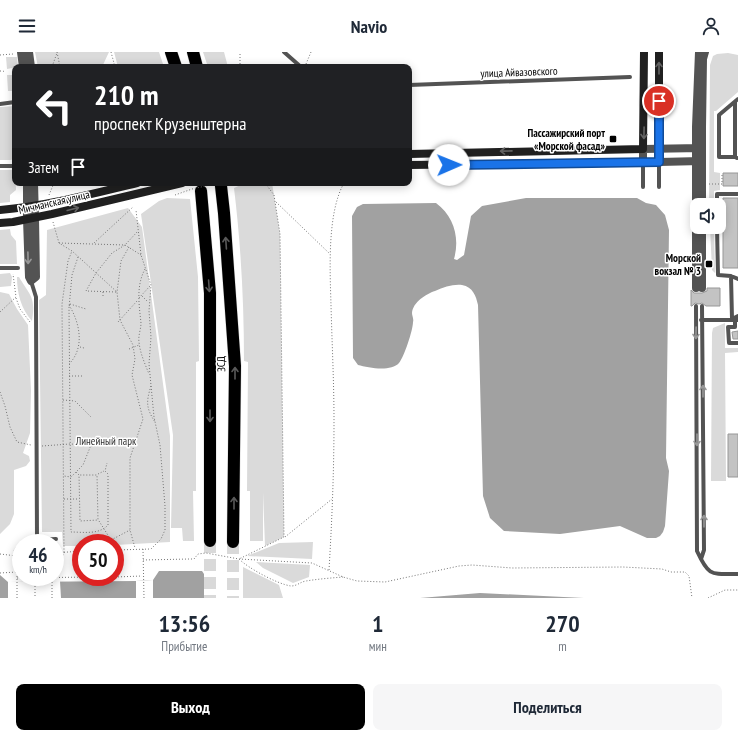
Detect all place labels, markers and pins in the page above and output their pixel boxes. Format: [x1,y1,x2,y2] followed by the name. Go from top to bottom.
[642,84,676,118] pin
[527,126,606,153] place label: Пассажирский порт «Морской фасад»
[608,134,618,144] marker: Пассажирский порт «Морской фасад»
[655,251,701,278] place label: Морской вокзал № 3
[704,259,714,269] marker: Морской вокзал № 3

